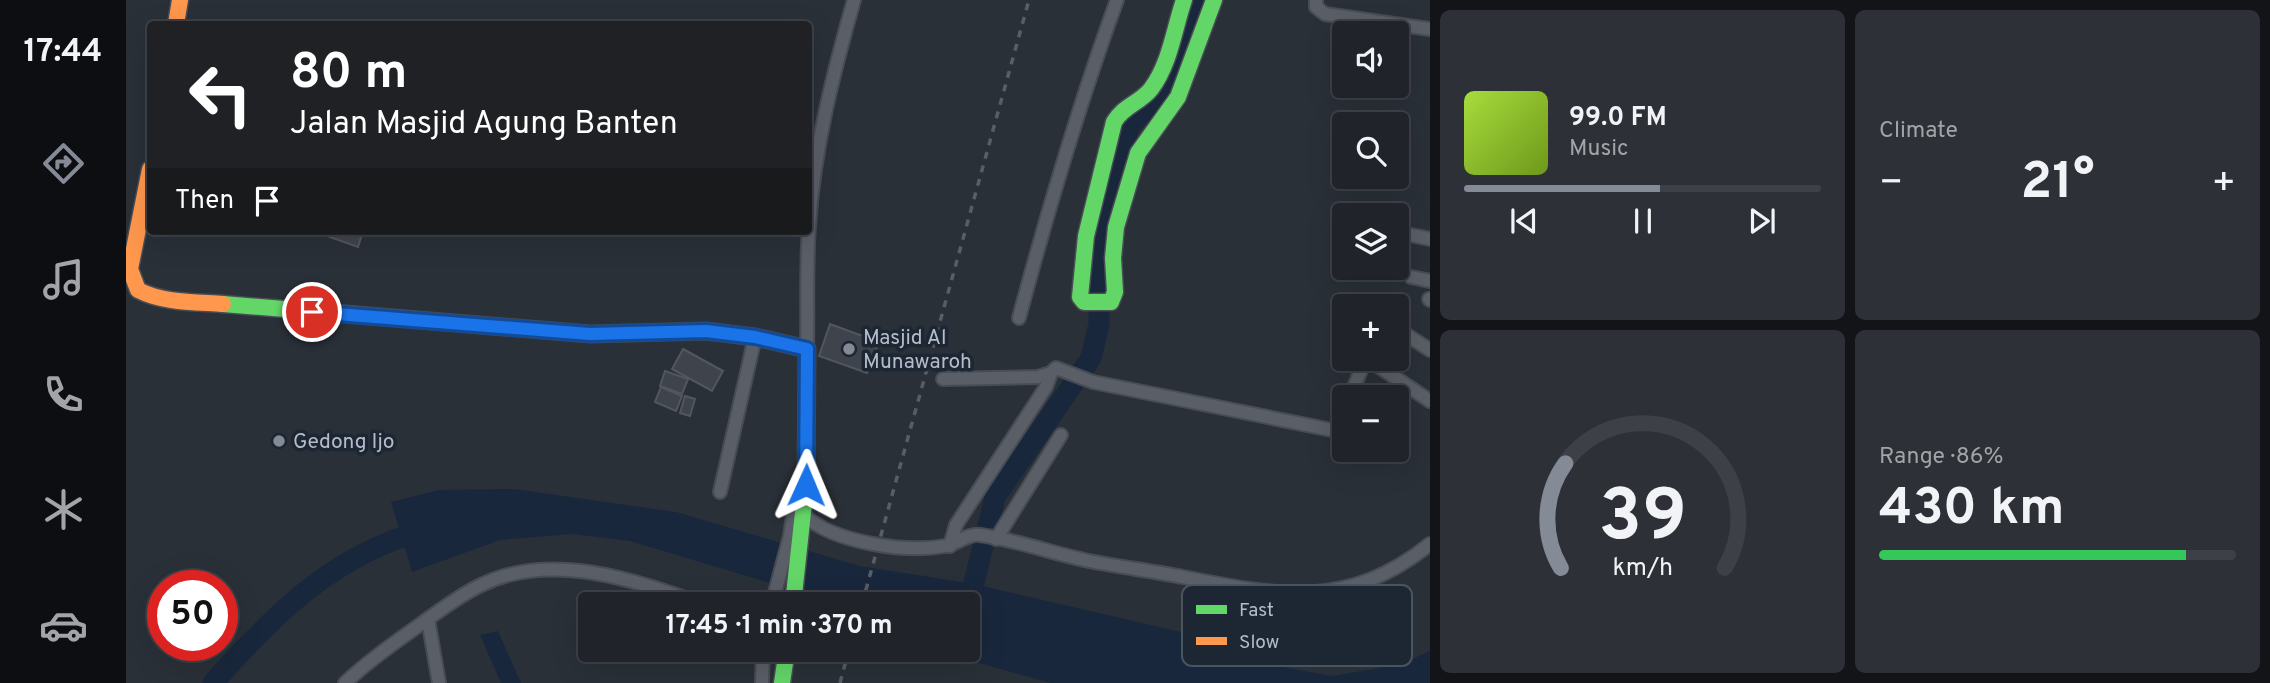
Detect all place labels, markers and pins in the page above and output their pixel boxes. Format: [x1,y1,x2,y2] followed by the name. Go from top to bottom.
[282,282,342,342] pin
[863,325,972,376] place label: Masjid Al Munawaroh
[841,341,857,357] marker: Masjid Al Munawaroh
[293,429,394,456] place label: Gedong Ijo
[271,433,287,449] marker: Gedong Ijo

